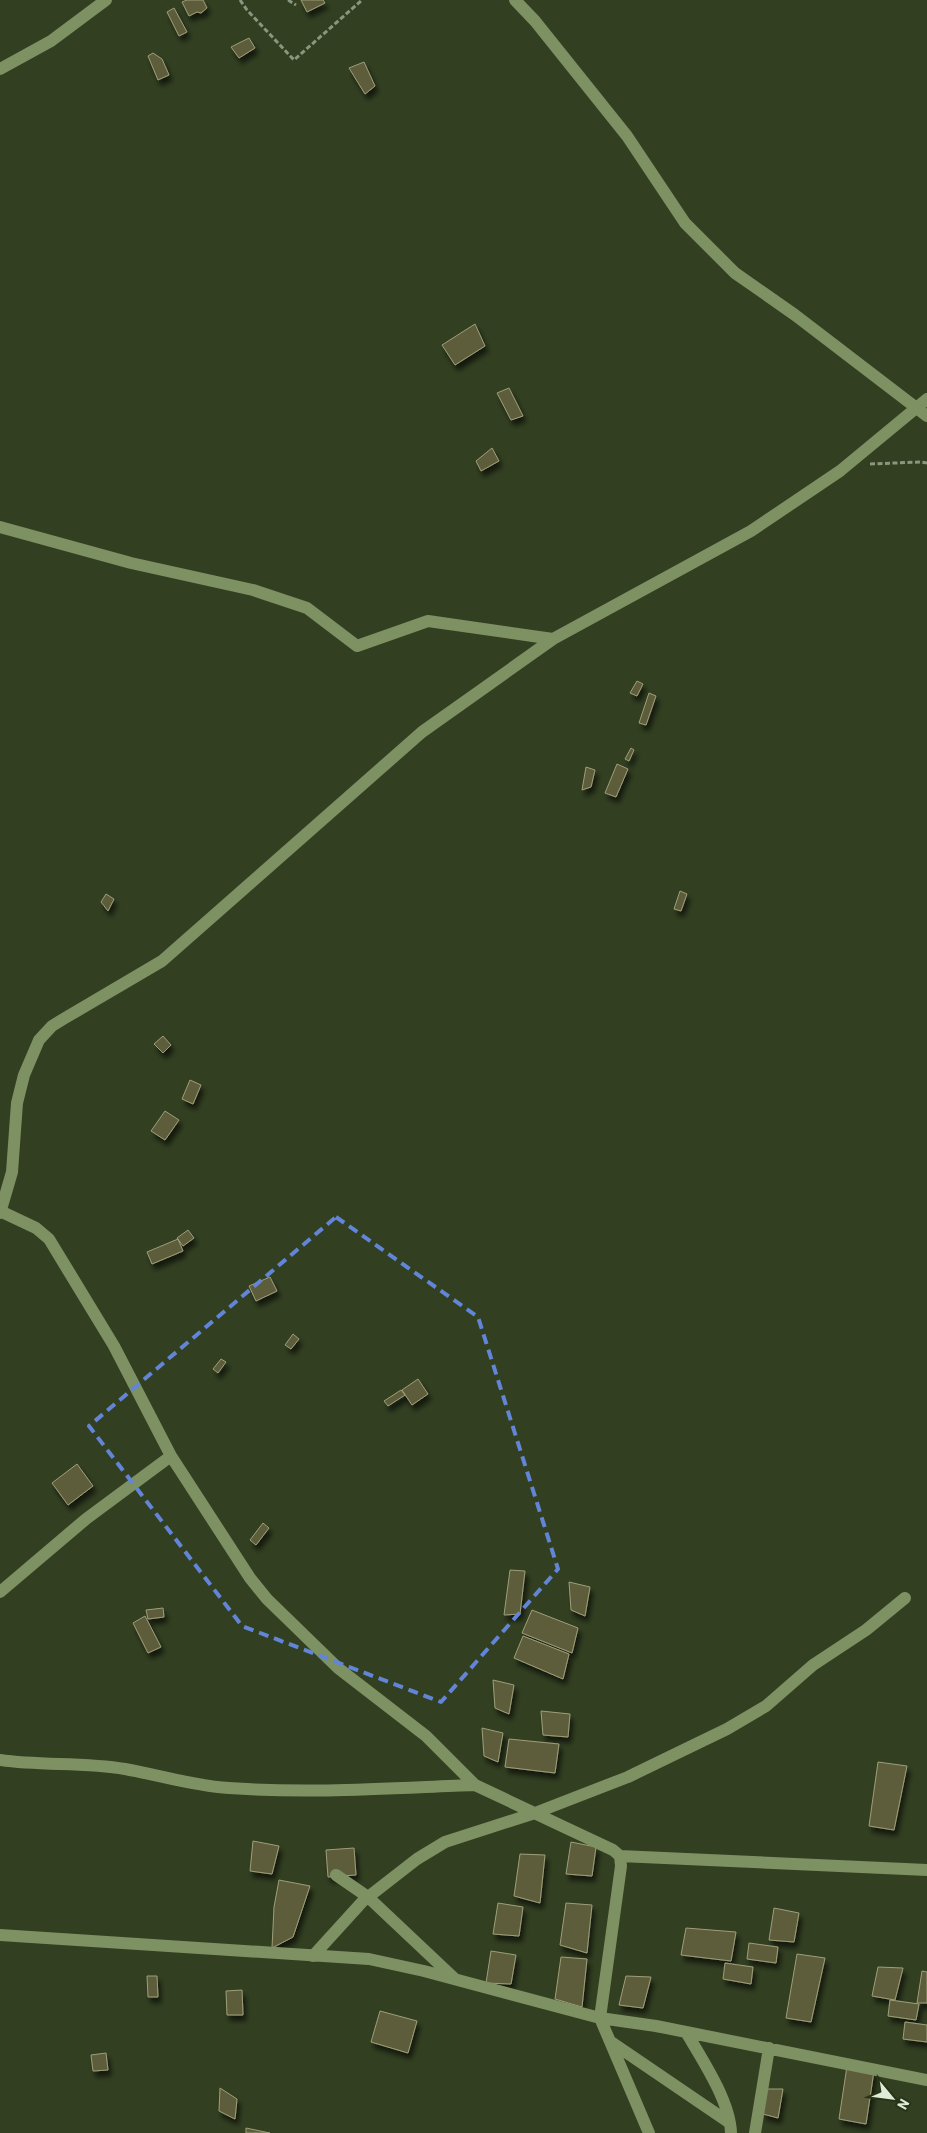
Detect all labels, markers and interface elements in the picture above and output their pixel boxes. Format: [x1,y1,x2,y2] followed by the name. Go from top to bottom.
[867,2073,917,2123] north arrow
[894,2096,913,2113] text: N

